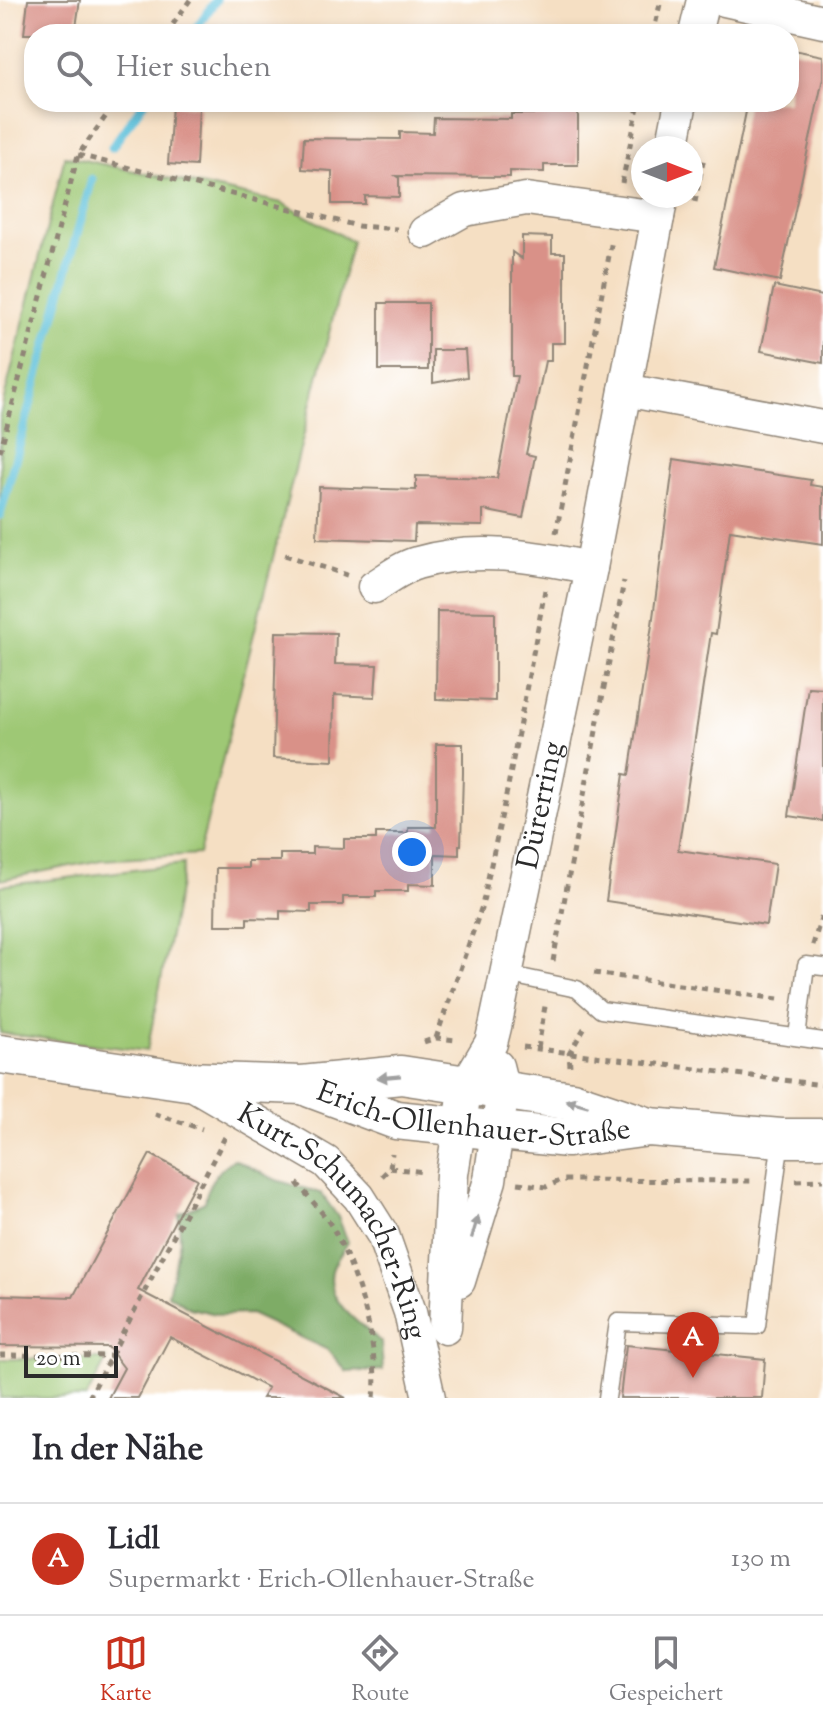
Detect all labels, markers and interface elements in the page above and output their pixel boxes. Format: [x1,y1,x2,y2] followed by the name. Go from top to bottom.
[24,24,799,112] search box
[52,46,96,90] icon: search
[116,47,271,90] text: Hier suchen
[631,136,703,208] north arrow
[507,738,576,873] street label: Dürerring
[392,832,432,872] your location
[376,1070,401,1083] one-way arrow
[310,1071,633,1160] street label: Erich-Ollenhauer-Straße
[229,1093,437,1344] street label: Kurt-Schumacher-Ring
[565,1096,589,1109] one-way arrow
[469,1214,482,1238] one-way arrow
[667,1312,719,1378] pin: A
[24,1342,118,1378] scale bar
[36,1344,81,1376] text: 20 m
[32,1426,203,1475] text: In der Nähe
[108,1519,160,1562] text: Lidl
[47,1541,69,1578] text: A
[731,1541,791,1578] text: 130 m
[108,1562,535,1599] text: Supermarkt · Erich-Ollenhauer-Straße
[100,1631,152,1711] tab: Karte
[352,1631,409,1711] tab: Route
[609,1631,723,1711] tab: Gespeichert

